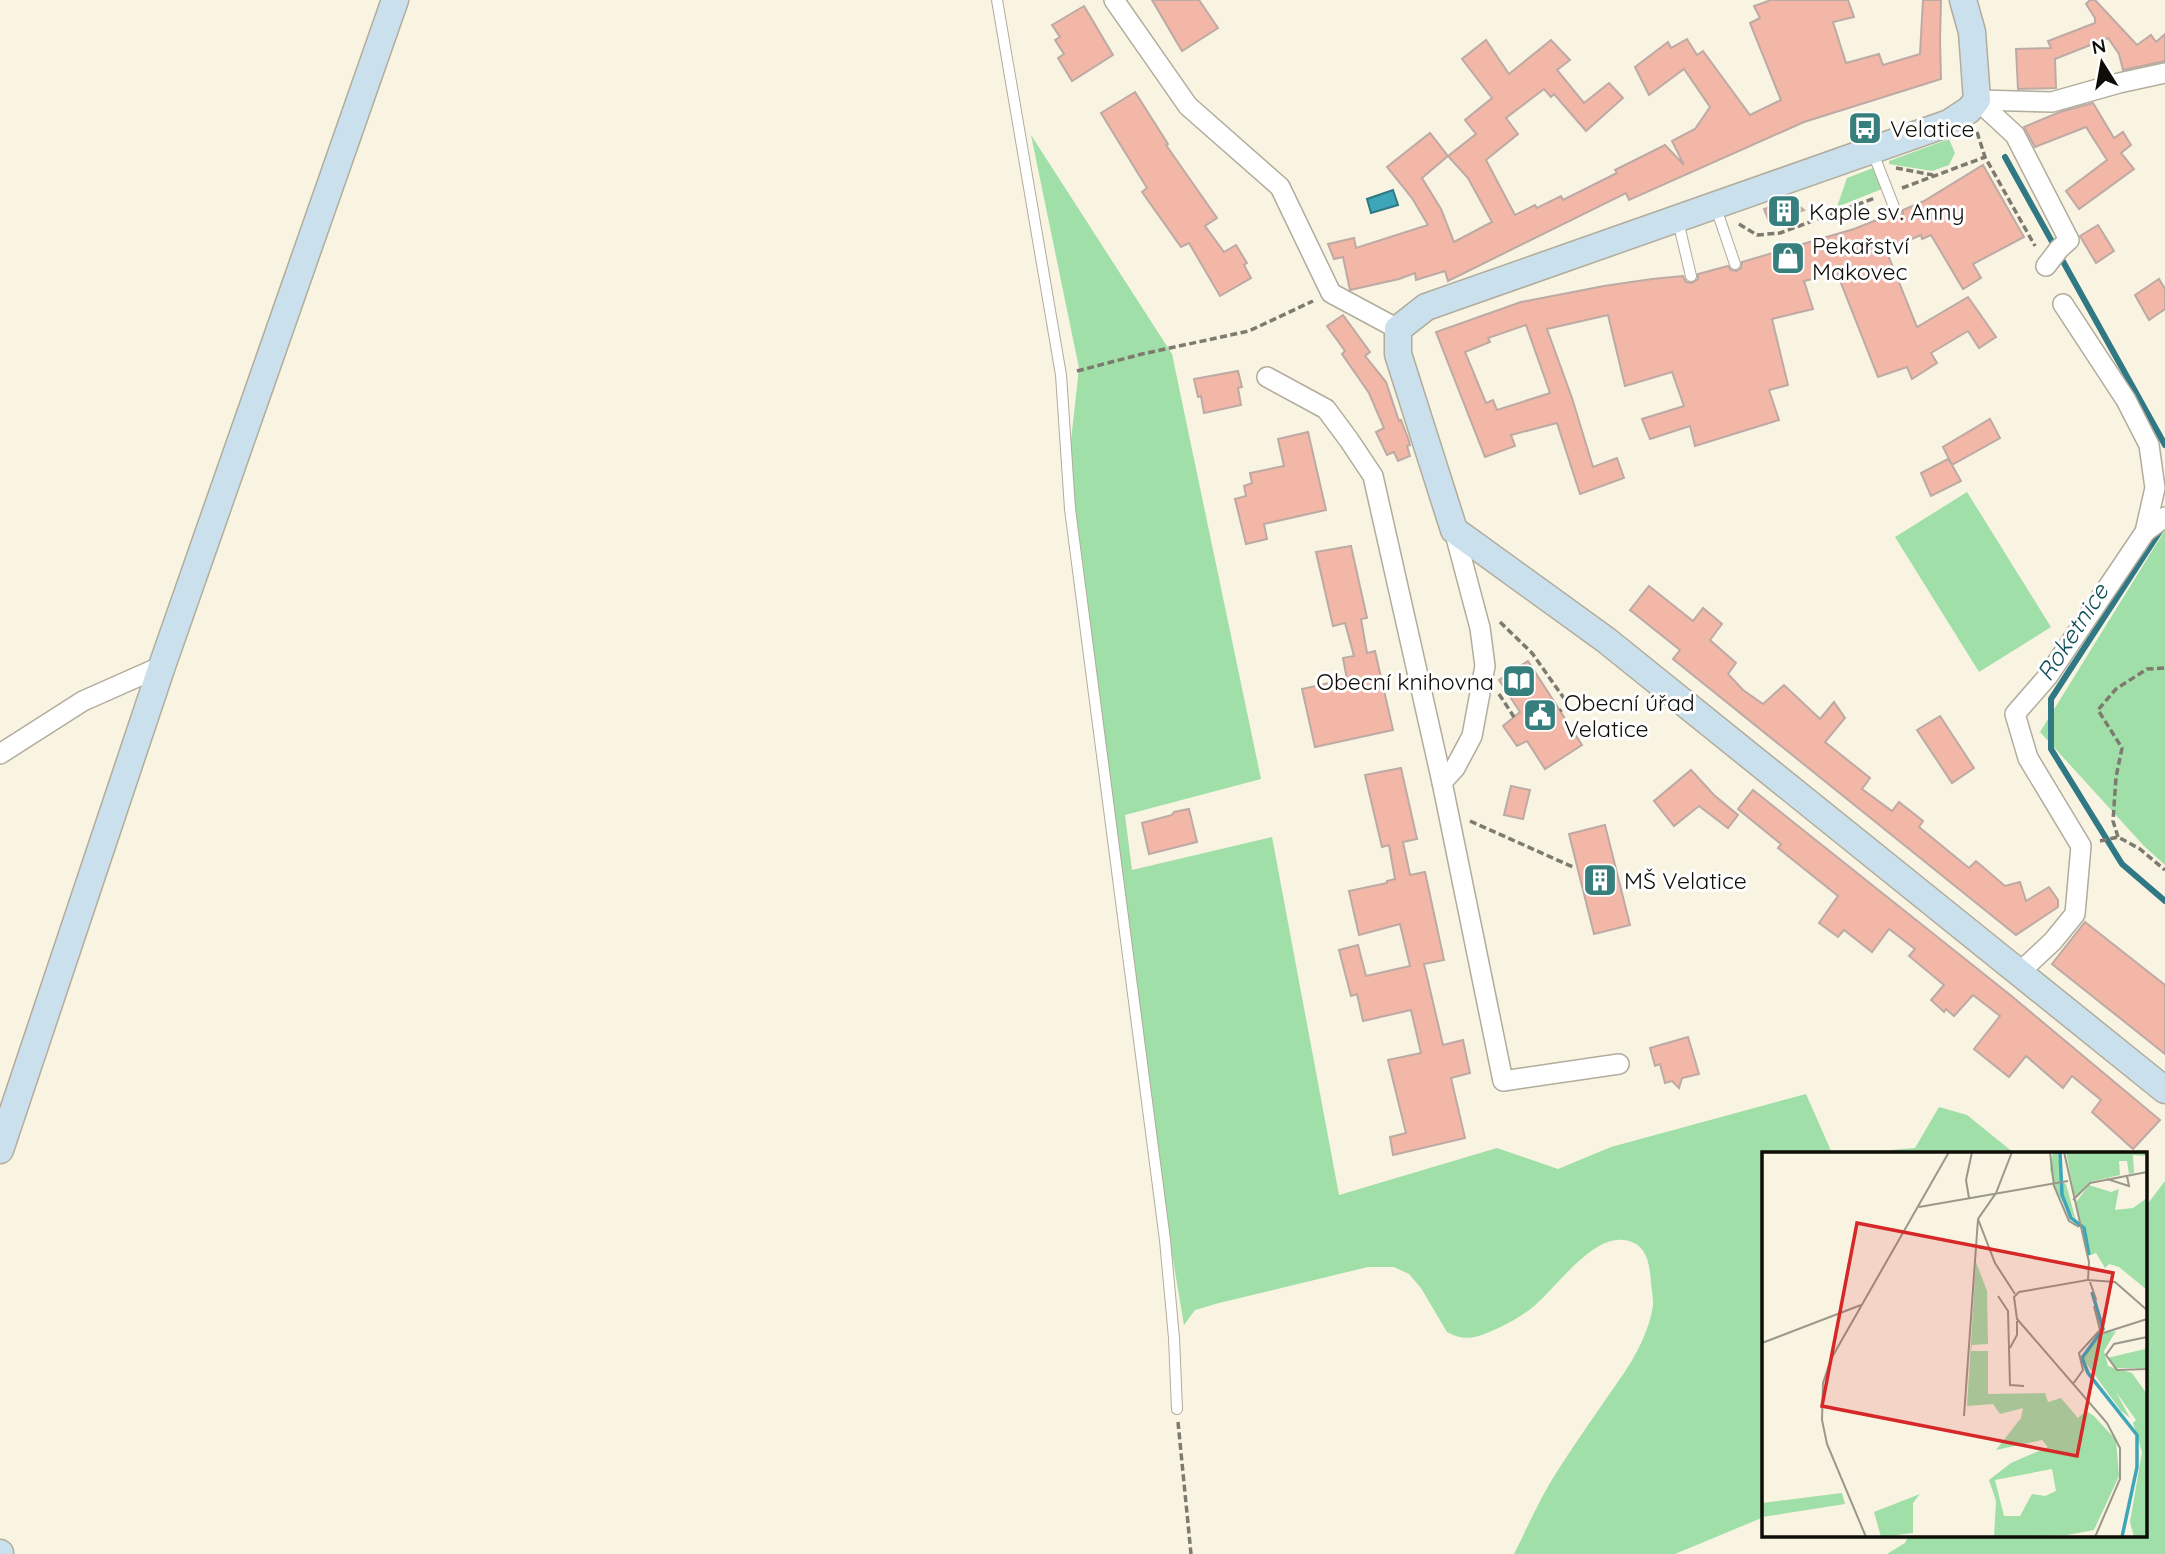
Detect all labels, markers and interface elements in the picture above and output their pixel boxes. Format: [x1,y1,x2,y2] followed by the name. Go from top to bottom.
[2067,28,2137,98] north arrow
[2090,33,2108,59] text: N
[1846,109,1884,147] bus stop icon: Velatice
[1890,114,1975,143] place label: Velatice
[1765,192,1803,230] building icon: Kaple sv. Anny
[1809,197,1965,226] place label: Kaple sv. Anny
[1812,231,1909,286] place label: Pekařství Makovec
[1769,239,1807,277] shop icon: Pekařství Makovec
[2030,577,2115,686] water label: Roketnice
[1500,662,1538,700] library icon: Obecní knihovna
[1316,667,1494,696] place label: Obecní knihovna
[1564,688,1695,743] place label: Obecní úřad Velatice
[1521,696,1559,734] public building icon: Obecní úřad Velatice
[1581,861,1619,899] building icon: MŠ Velatice
[1624,866,1747,895] place label: MŠ Velatice
[1762,1152,2148,1536] inset map

